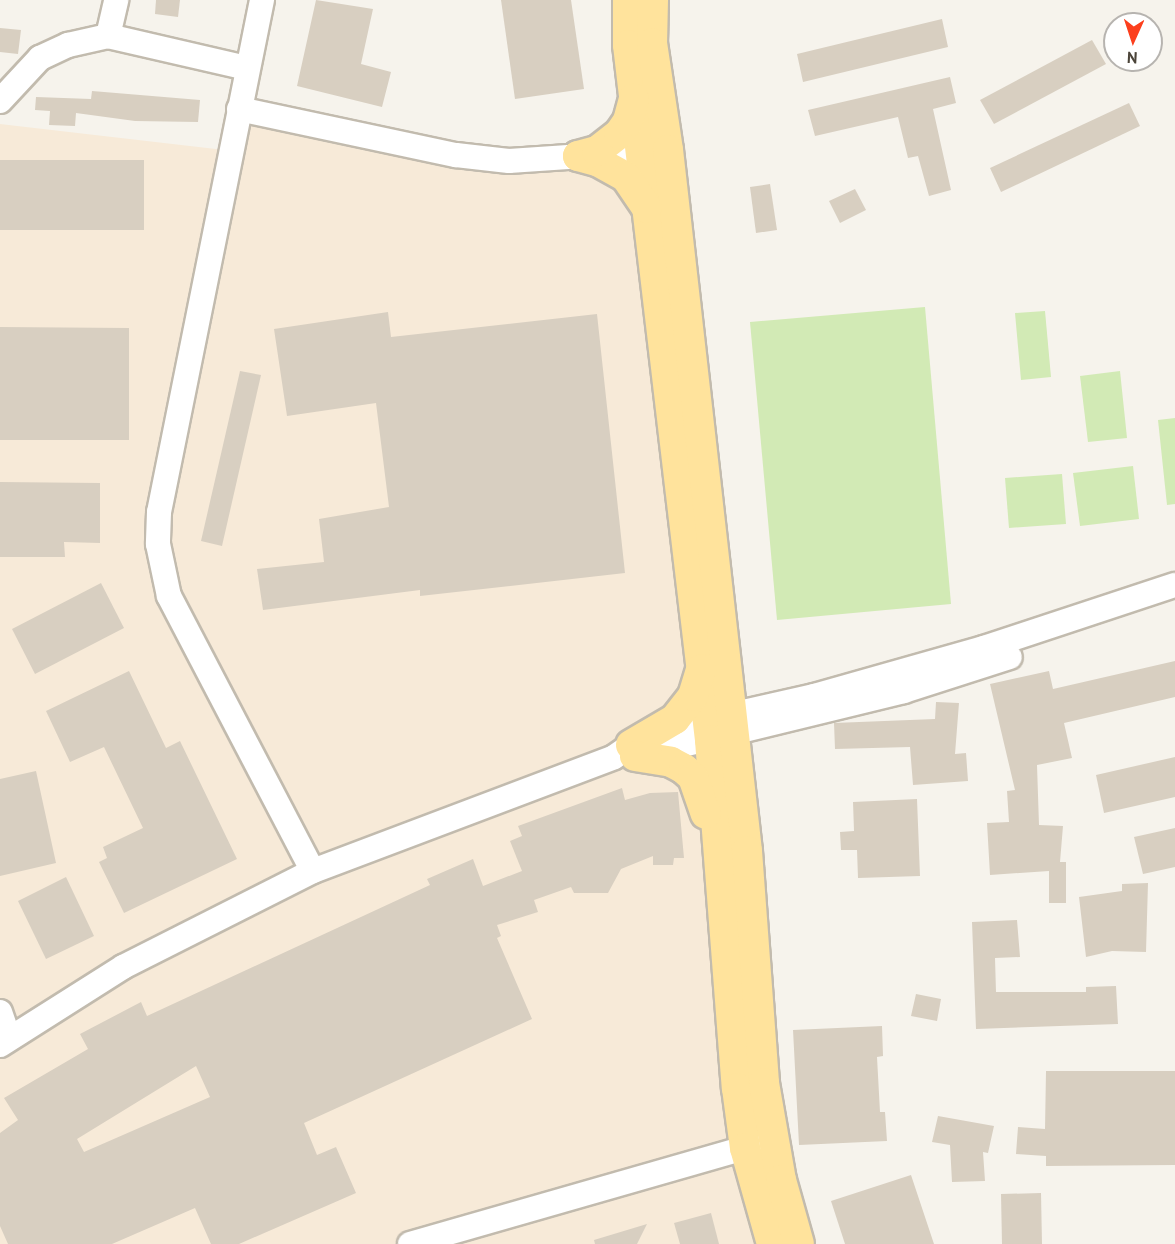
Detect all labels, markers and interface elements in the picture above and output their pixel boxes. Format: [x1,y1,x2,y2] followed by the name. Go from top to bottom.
[1103,12,1163,72] north arrow
[1126,48,1138,68] text: N

